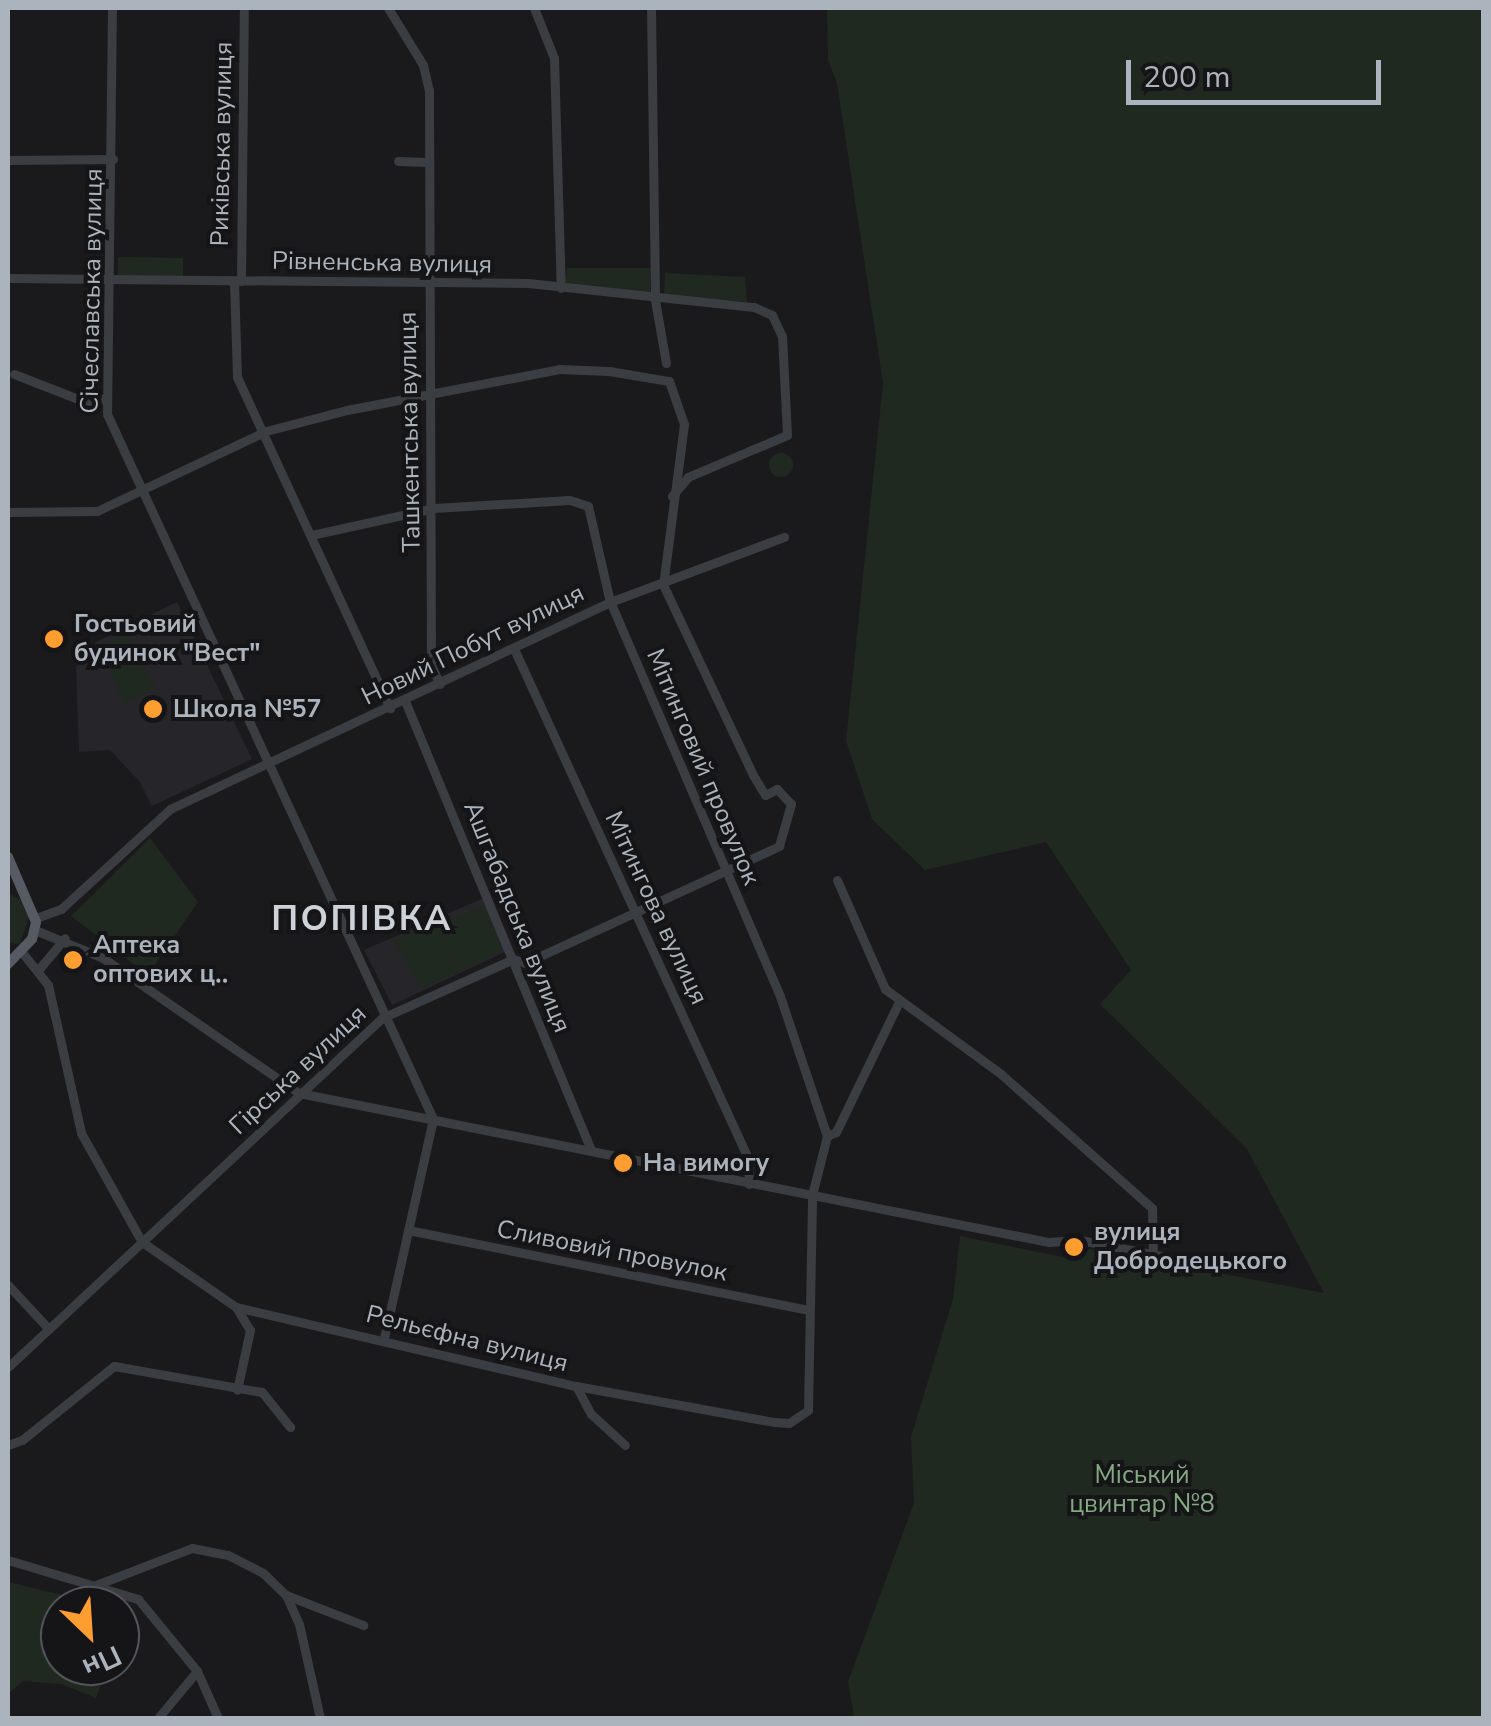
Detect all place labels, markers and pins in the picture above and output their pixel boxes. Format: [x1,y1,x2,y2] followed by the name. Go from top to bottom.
[74,610,260,669] place label: Гостьовий будинок "Вест"
[43,628,65,650] marker: Гостьовий будинок "Вест"
[173,694,321,724] place label: Школа №57
[142,698,164,720] marker: Школа №57
[93,931,228,990] place label: Аптека оптових ц‥
[62,949,84,971] marker: Аптека оптових ц‥
[643,1148,769,1178] place label: На вимогу
[612,1152,634,1174] marker: На вимогу
[1094,1218,1287,1277] place label: вулиця Добродецького
[1063,1236,1085,1258] marker: вулиця Добродецького

